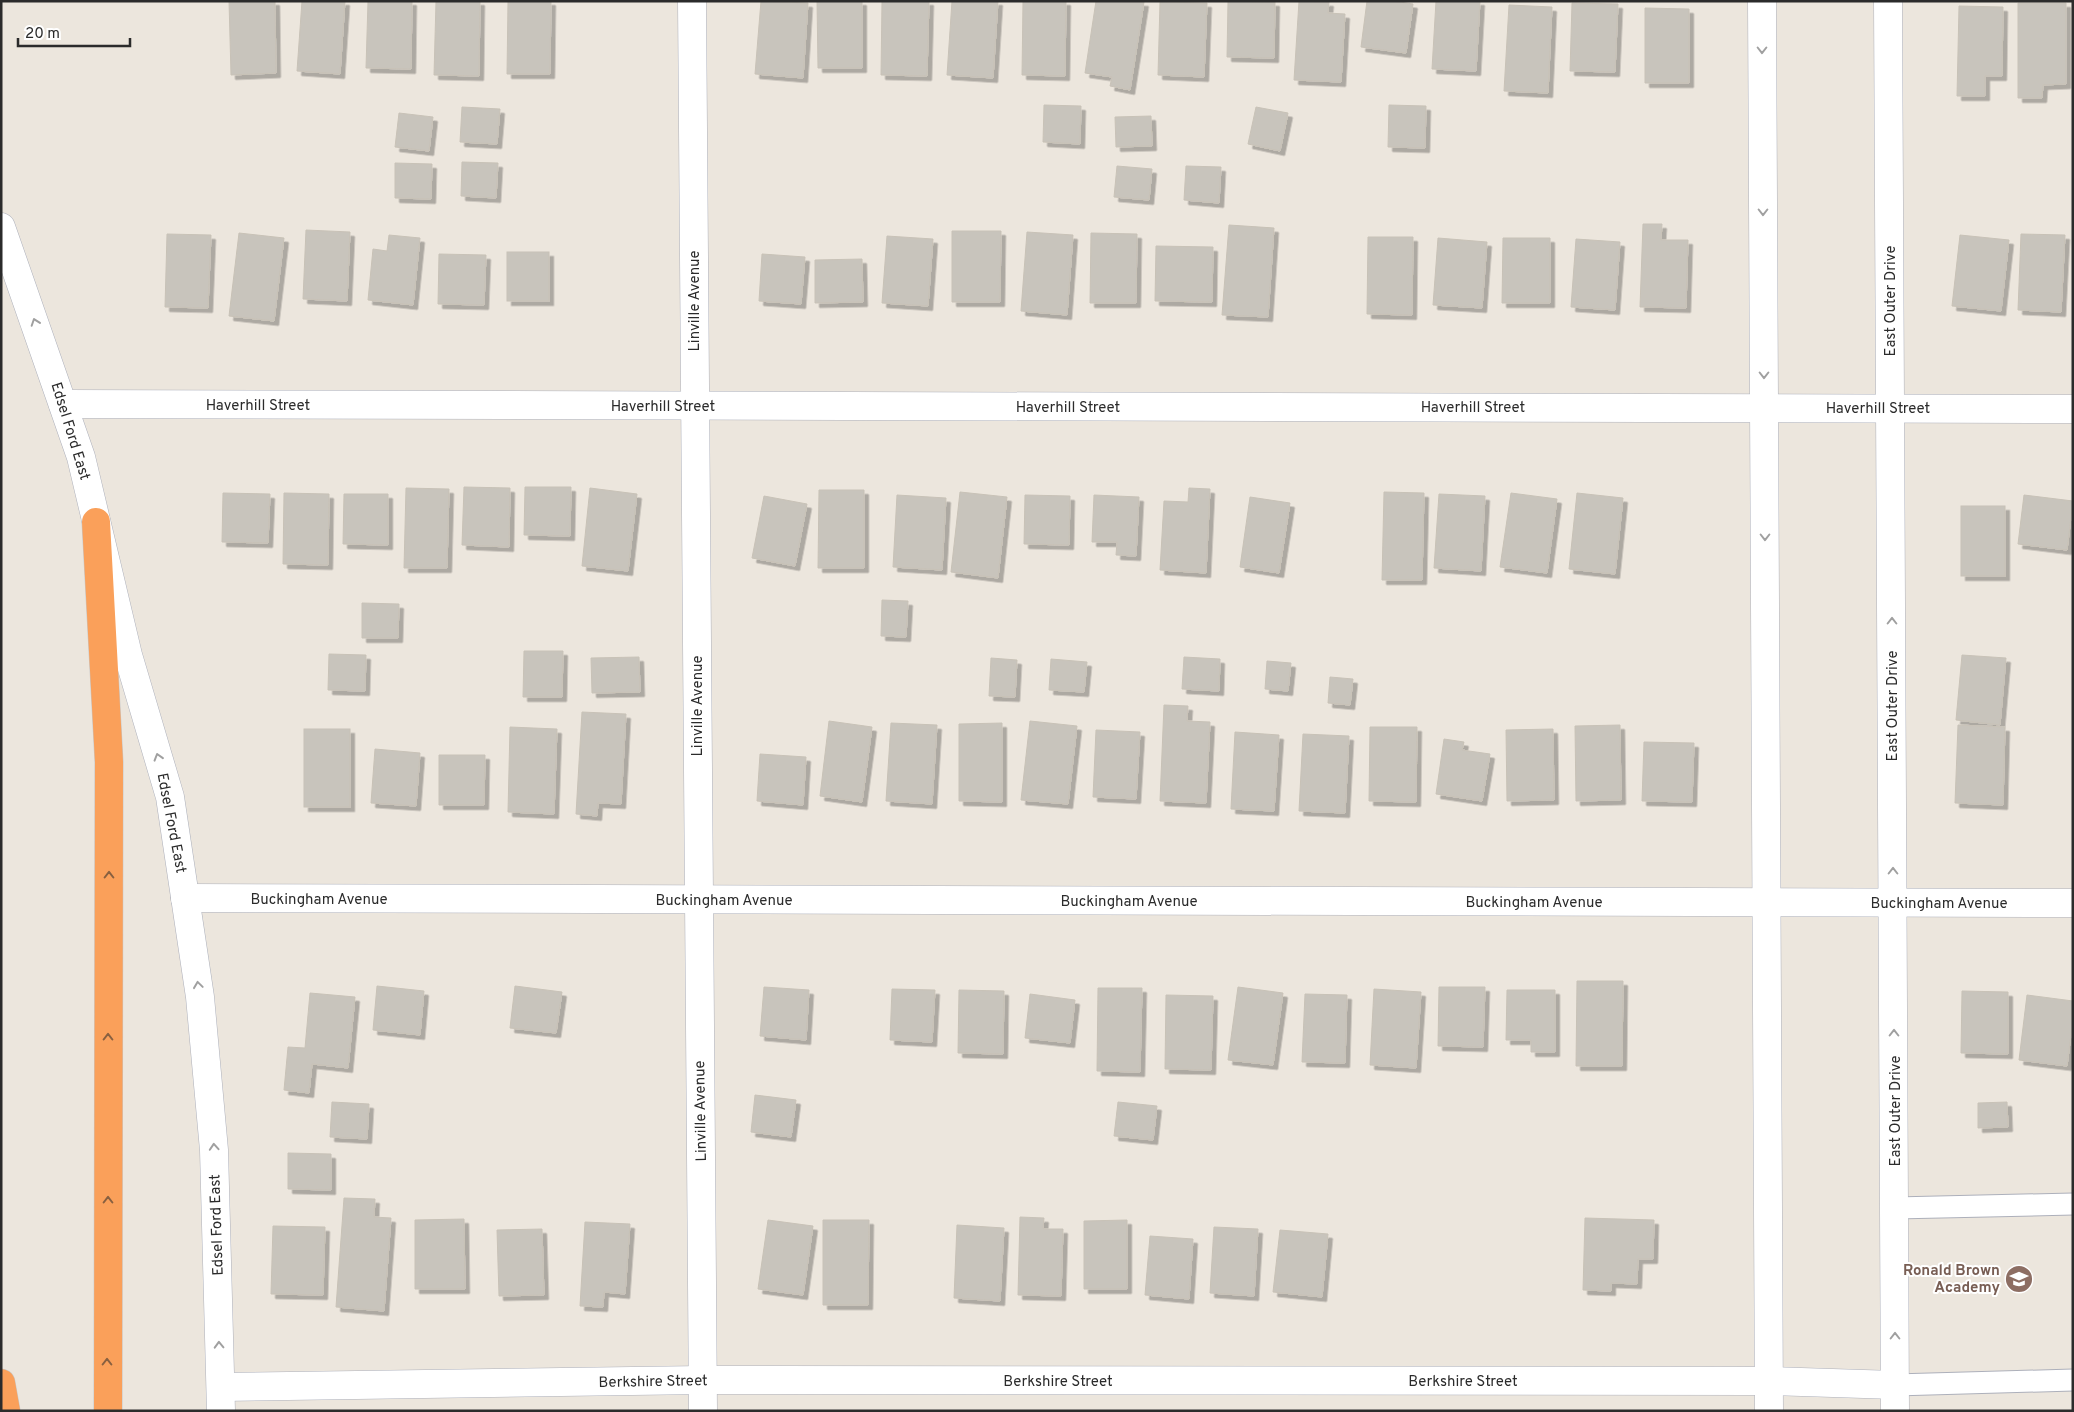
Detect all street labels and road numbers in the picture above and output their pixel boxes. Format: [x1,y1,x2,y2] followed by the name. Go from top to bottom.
[1882,246,1901,356] street label: East Outer Drive
[686,250,705,352] street label: Linville Avenue
[46,380,94,483] street label: Edsel Ford East
[206,397,310,416] street label: Haverhill Street
[611,398,715,417] street label: Haverhill Street
[1016,399,1120,418] street label: Haverhill Street
[1421,399,1525,418] street label: Haverhill Street
[1826,400,1930,419] street label: Haverhill Street
[1884,651,1903,761] street label: East Outer Drive
[689,655,708,757] street label: Linville Avenue
[152,772,190,875] street label: Edsel Ford East
[251,891,387,910] street label: Buckingham Avenue
[656,892,792,911] street label: Buckingham Avenue
[1061,893,1197,912] street label: Buckingham Avenue
[1466,894,1602,913] street label: Buckingham Avenue
[1871,895,2007,914] street label: Buckingham Avenue
[1887,1056,1906,1166] street label: East Outer Drive
[691,1060,712,1162] street label: Linville Avenue
[206,1174,229,1276] street label: Edsel Ford East
[598,1372,708,1393] street label: Berkshire Street
[1003,1373,1113,1392] street label: Berkshire Street
[1408,1373,1518,1392] street label: Berkshire Street

